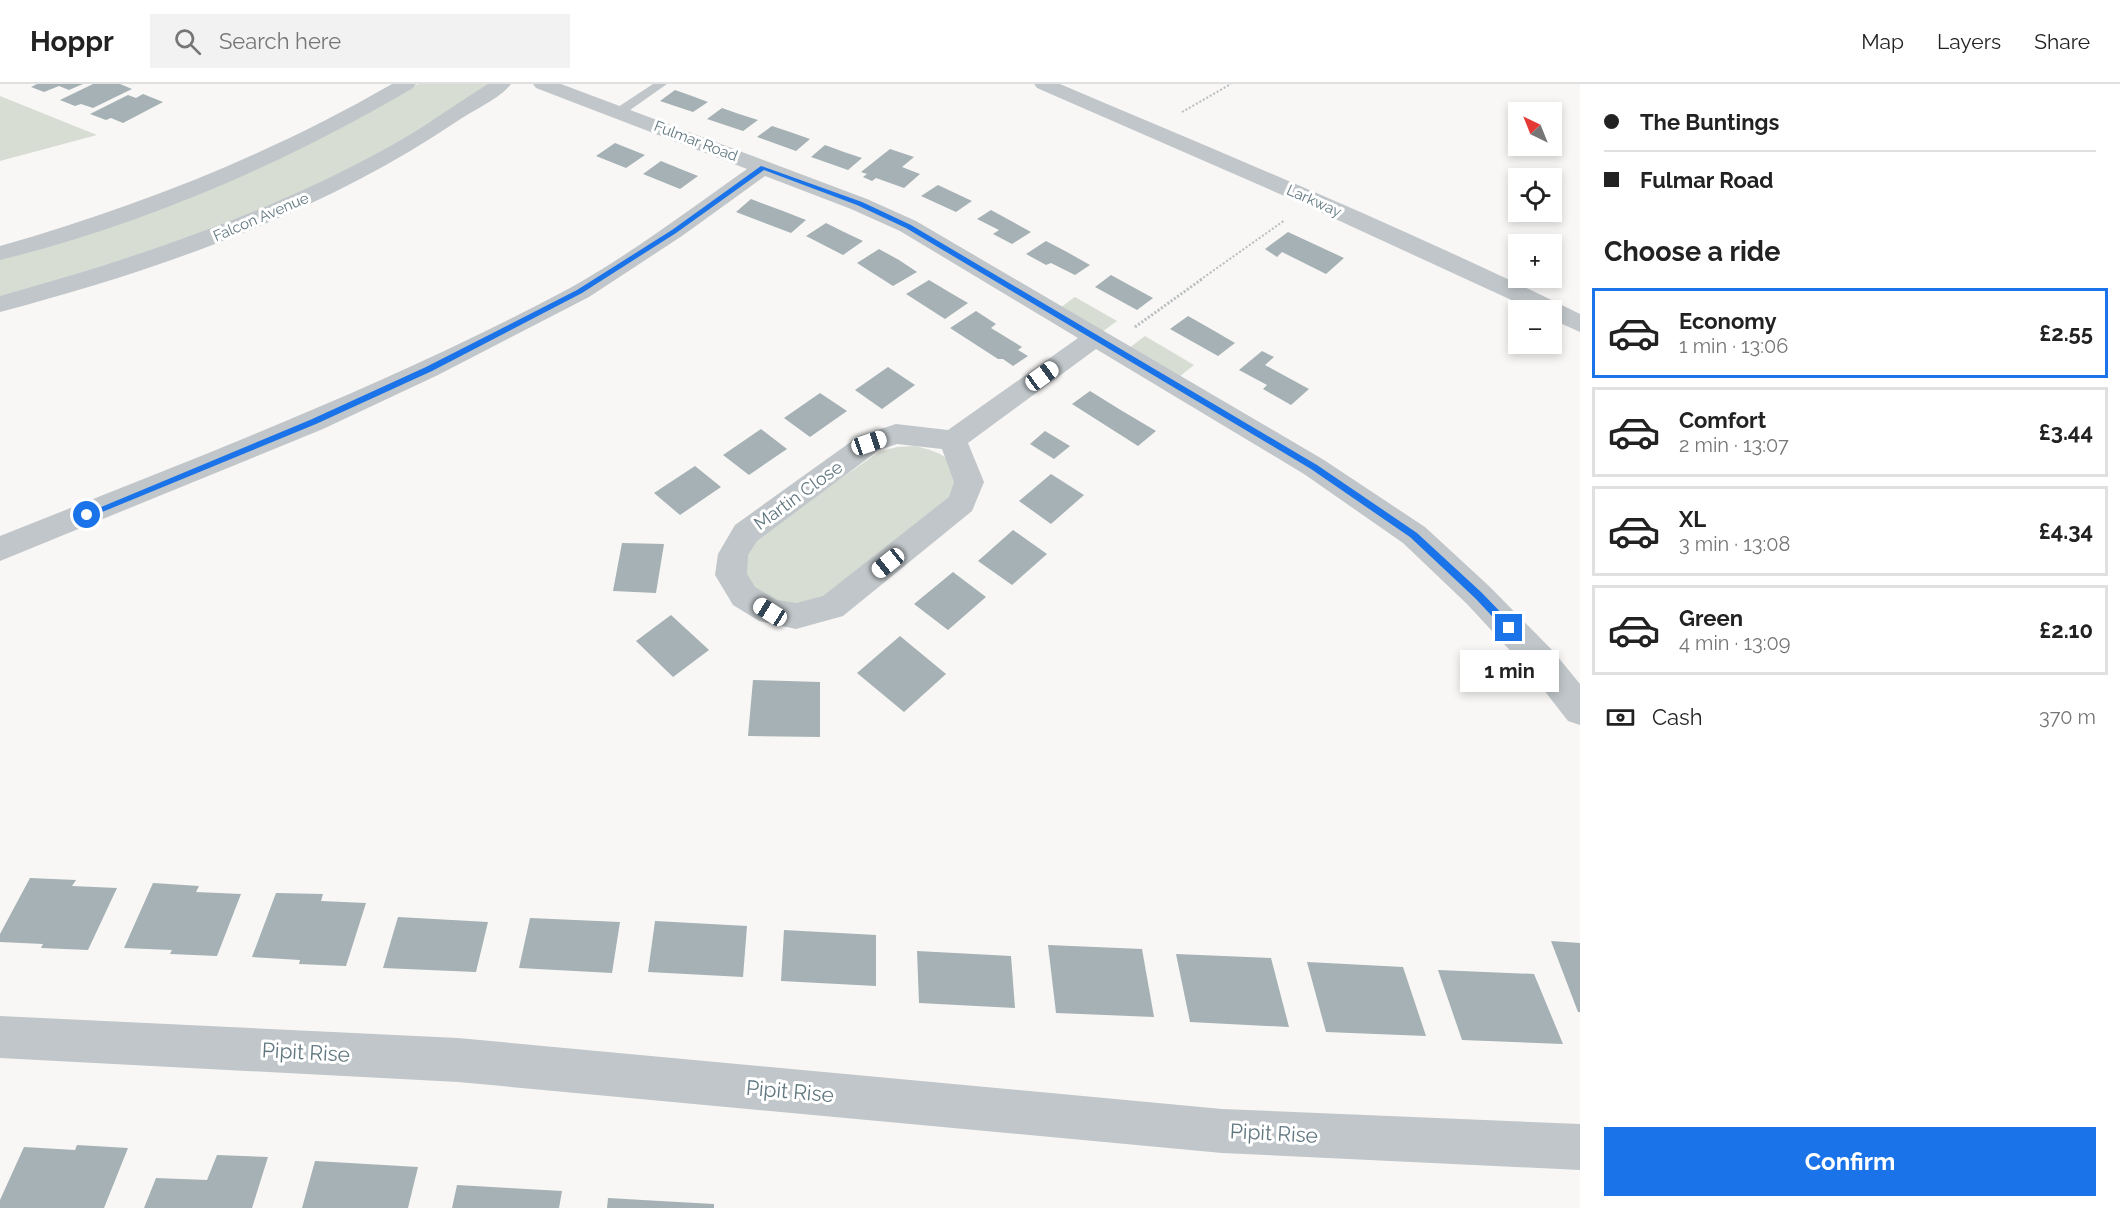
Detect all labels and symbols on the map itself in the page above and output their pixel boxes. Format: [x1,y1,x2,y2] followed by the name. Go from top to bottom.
[1508,102,1562,156] north arrow
[652,117,740,165] street label: Fulmar Road
[1284,181,1344,221] street label: Larkway
[211,189,312,245] street label: Falcon Avenue
[1022,358,1062,394] car
[849,429,889,457] car
[750,456,847,534] street label: Martin Close
[73,501,100,528] route start
[868,545,908,581] car
[750,595,790,629] car
[1495,614,1522,641] route end
[1460,649,1558,691] callout: 1 min
[261,1037,351,1067] street label: Pipit Rise
[745,1075,835,1107] street label: Pipit Rise
[1229,1118,1319,1148] street label: Pipit Rise

